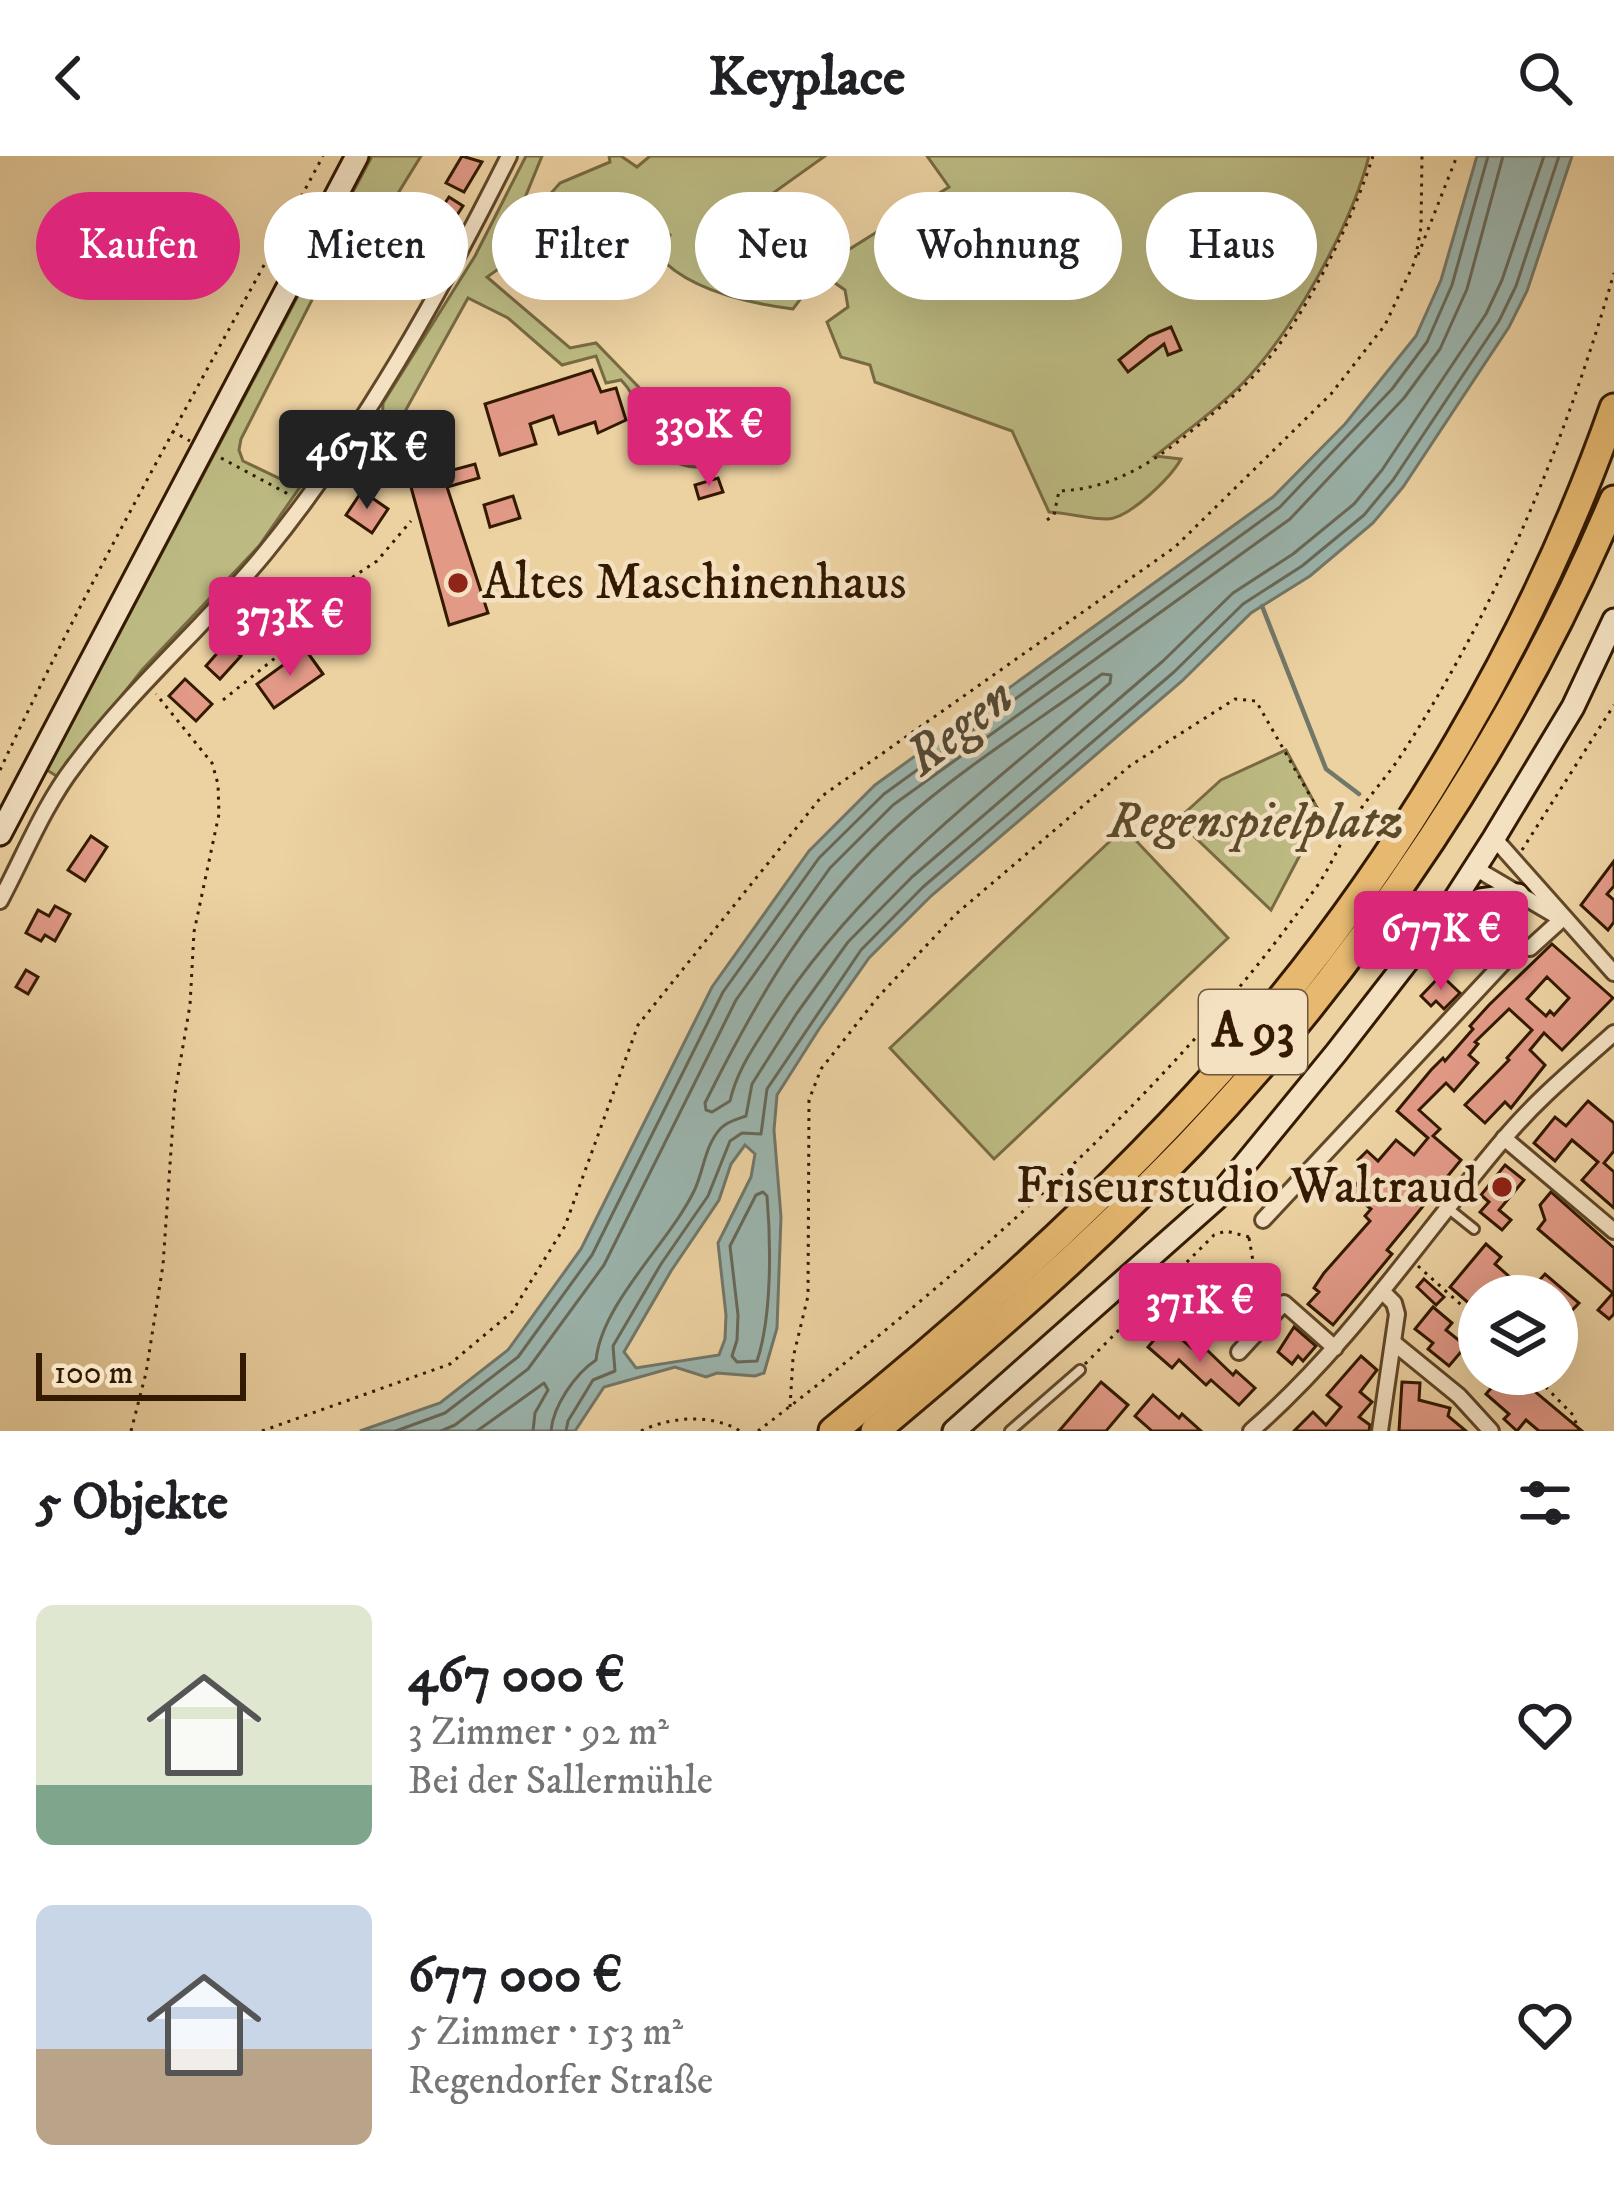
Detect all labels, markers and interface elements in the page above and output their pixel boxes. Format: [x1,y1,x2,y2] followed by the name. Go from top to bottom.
[36,45,102,111] icon: back
[709,45,905,112] text: Keyplace
[1512,45,1578,111] icon: search
[36,192,240,300] chip: Kaufen
[264,192,468,300] chip: Mieten
[492,192,671,300] chip: Filter
[695,192,850,300] chip: Neu
[874,192,1122,300] chip: Wohnung
[1146,192,1317,300] chip: Haus
[611,387,807,489] pin: 330K €
[655,401,763,450] text: 330K €
[269,410,465,512] pin: 467K €
[306,424,428,473] text: 467K €
[482,551,907,615] place label: Altes Maschinenhaus
[445,570,471,596] marker: Altes Maschinenhaus
[192,577,388,679] pin: 373K €
[236,591,344,640] text: 373K €
[890,664,1028,793] water label: Regen
[1106,790,1404,854] park label: Regenspielplatz
[1343,891,1539,993] pin: 677K €
[1381,905,1501,954] text: 677K €
[1199,990,1307,1074] road number: A 93
[1016,1155,1479,1219] place label: Friseurstudio Waltraud
[1489,1174,1515,1200] marker: Friseurstudio Waltraud
[1102,1263,1298,1365] pin: 371K €
[1458,1275,1578,1395] map controls
[1458,1275,1578,1395] button: layers
[1146,1277,1254,1326] text: 371K €
[36,1347,246,1400] scale bar
[54,1353,133,1394] text: 100 m
[1512,1470,1578,1536] icon: filters
[36,1471,228,1535] text: 5 Objekte
[408,1644,625,1708] text: 467 000 €
[132,1653,276,1797] icon: home
[1512,1692,1578,1758] icon: heart
[408,1708,669,1757] text: 3 Zimmer · 92 m²
[408,1757,713,1806] text: Bei der Sallermühle
[408,1944,622,2008] text: 677 000 €
[132,1953,276,2097] icon: home
[1512,1992,1578,2058] icon: heart
[408,2008,683,2057] text: 5 Zimmer · 153 m²
[408,2057,713,2106] text: Regendorfer Straße

